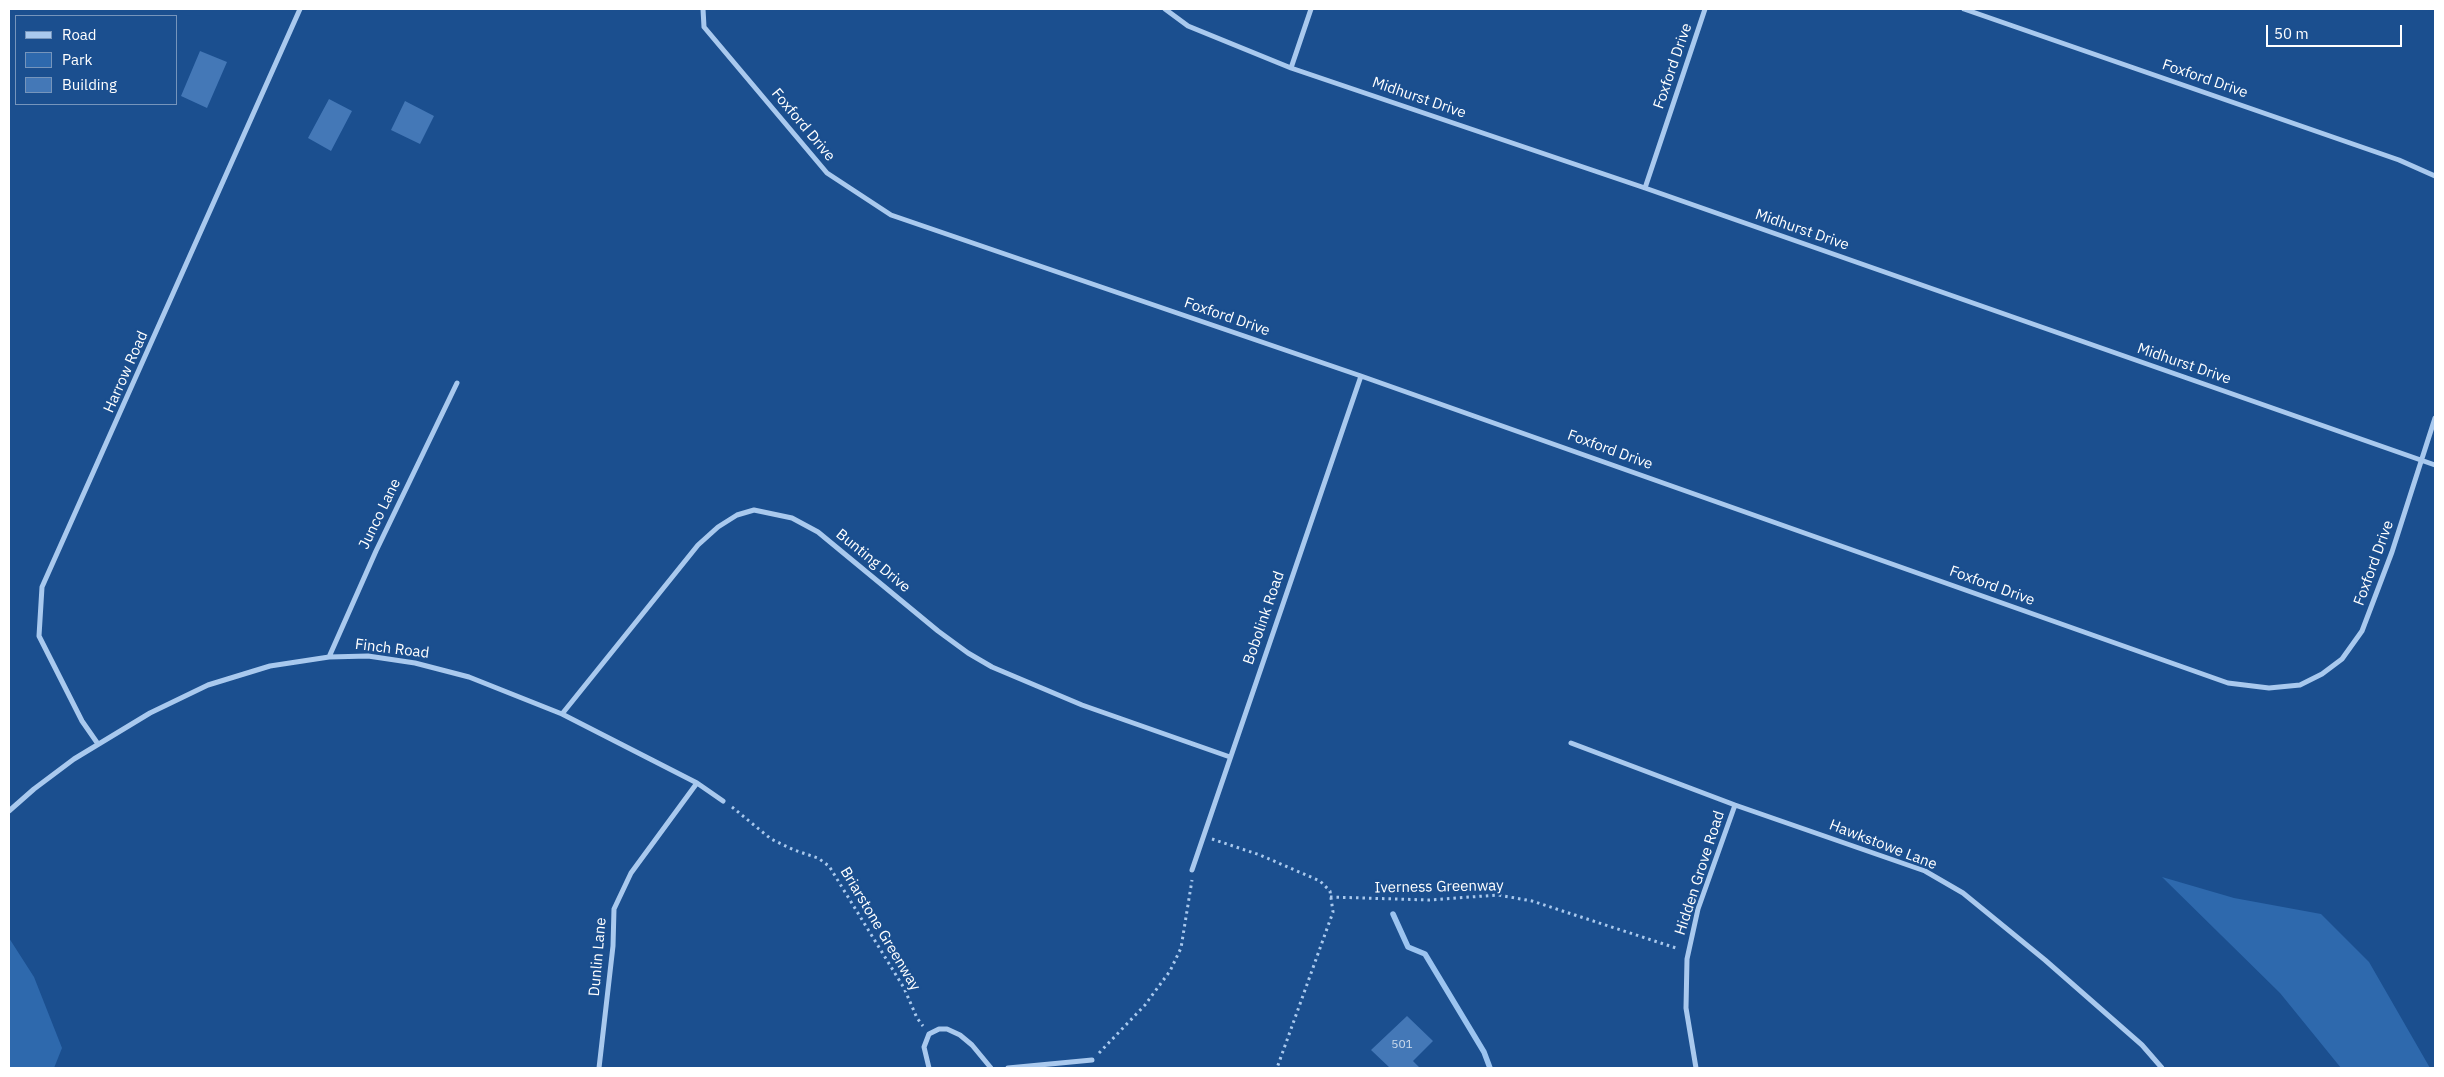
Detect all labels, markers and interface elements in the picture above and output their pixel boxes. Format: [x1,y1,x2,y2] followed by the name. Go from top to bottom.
[15,15,178,105] legend
[2269,15,2405,47] scale bar
[1650,21,1696,111] street label: Foxford Drive
[2274,24,2309,43] text: 50 m
[62,25,97,44] text: Road
[62,50,92,69] text: Park
[2160,56,2250,102] street label: Foxford Drive
[1370,74,1468,122] street label: Midhurst Drive
[62,75,117,94] text: Building
[767,85,839,165] street label: Foxford Drive
[1753,206,1851,254] street label: Midhurst Drive
[1182,294,1272,340] street label: Foxford Drive
[100,328,152,416] street label: Harrow Road
[2135,340,2233,388] street label: Midhurst Drive
[1565,426,1655,474] street label: Foxford Drive
[355,476,405,552] street label: Junco Lane
[2350,518,2398,608] street label: Foxford Drive
[832,525,914,597] street label: Bunting Drive
[1947,562,2037,610] street label: Foxford Drive
[1240,569,1288,667] street label: Bobolink Road
[354,636,430,662] street label: Finch Road
[1671,809,1729,937] street label: Hidden Grove Road
[1827,816,1939,874] street label: Hawkstowe Lane
[836,864,924,994] street label: Briarstone Greenway
[1374,877,1504,897] street label: Iverness Greenway
[586,917,610,997] street label: Dunlin Lane
[1391,1038,1413,1052] house number: 501

